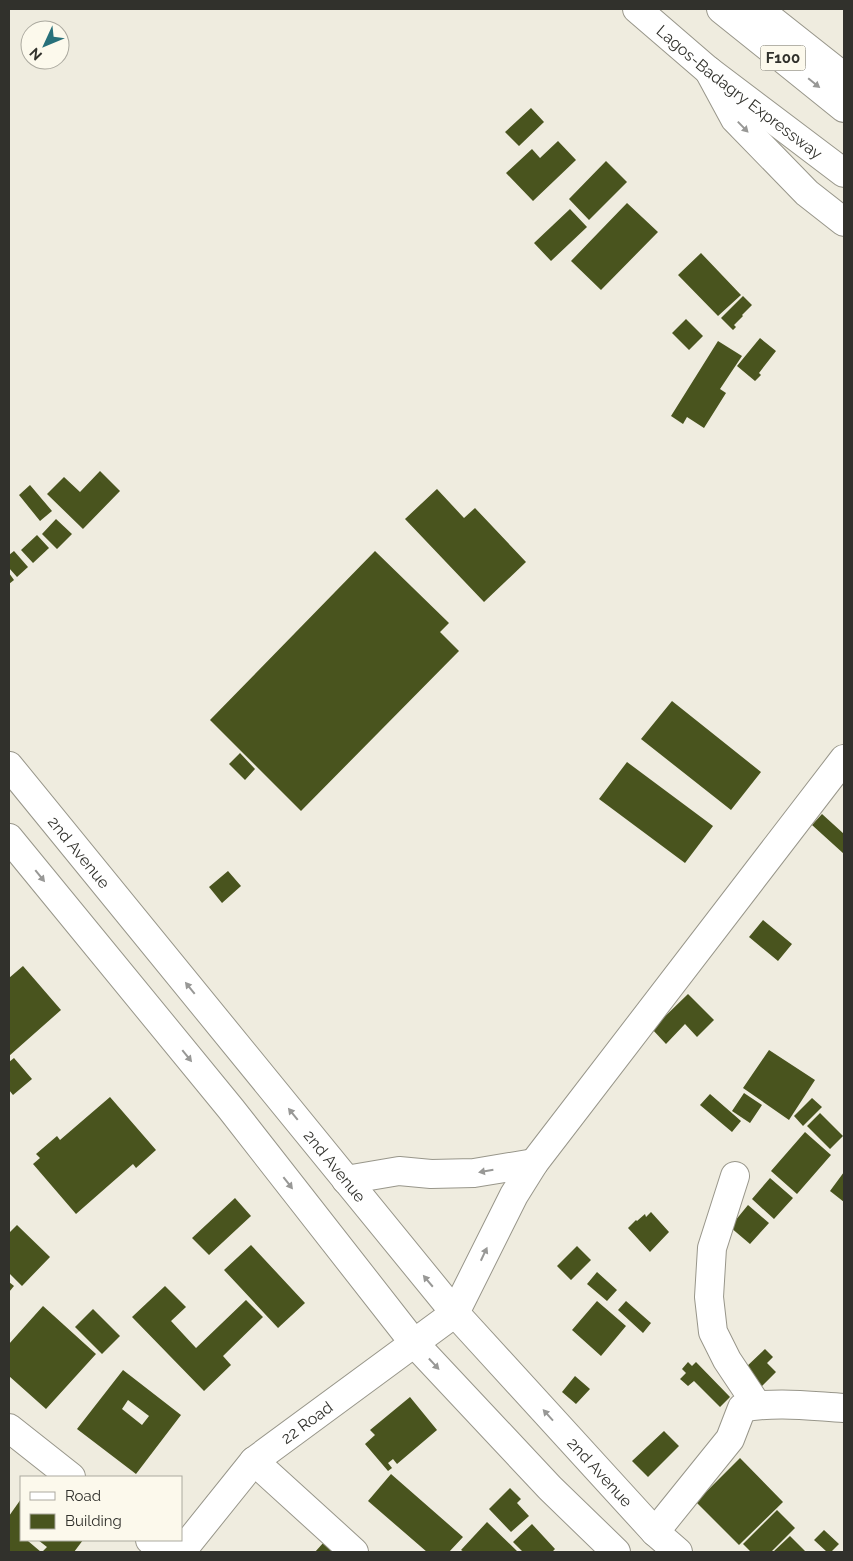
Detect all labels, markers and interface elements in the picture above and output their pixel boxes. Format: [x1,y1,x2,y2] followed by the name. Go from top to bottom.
[20,20,70,70] north arrow
[653,21,827,163] street label: Lagos-Badagry Expressway
[26,45,45,63] text: N
[760,46,806,70] road number: F100
[807,78,820,89] one-way arrow
[737,121,749,133] one-way arrow
[44,812,114,892] street label: 2nd Avenue
[34,869,45,882] one-way arrow
[184,983,196,995] one-way arrow
[181,1050,192,1062] one-way arrow
[287,1108,298,1121] one-way arrow
[300,1126,370,1206] street label: 2nd Avenue
[477,1167,493,1175] one-way arrow
[283,1176,294,1189] one-way arrow
[481,1247,489,1261] one-way arrow
[423,1275,434,1288] one-way arrow
[428,1358,440,1370] one-way arrow
[277,1397,336,1447] street label: 22 Road
[542,1410,554,1422] one-way arrow
[564,1433,637,1511] street label: 2nd Avenue
[20,1476,182,1541] legend
[65,1487,101,1505] text: Road
[65,1512,122,1530] text: Building

